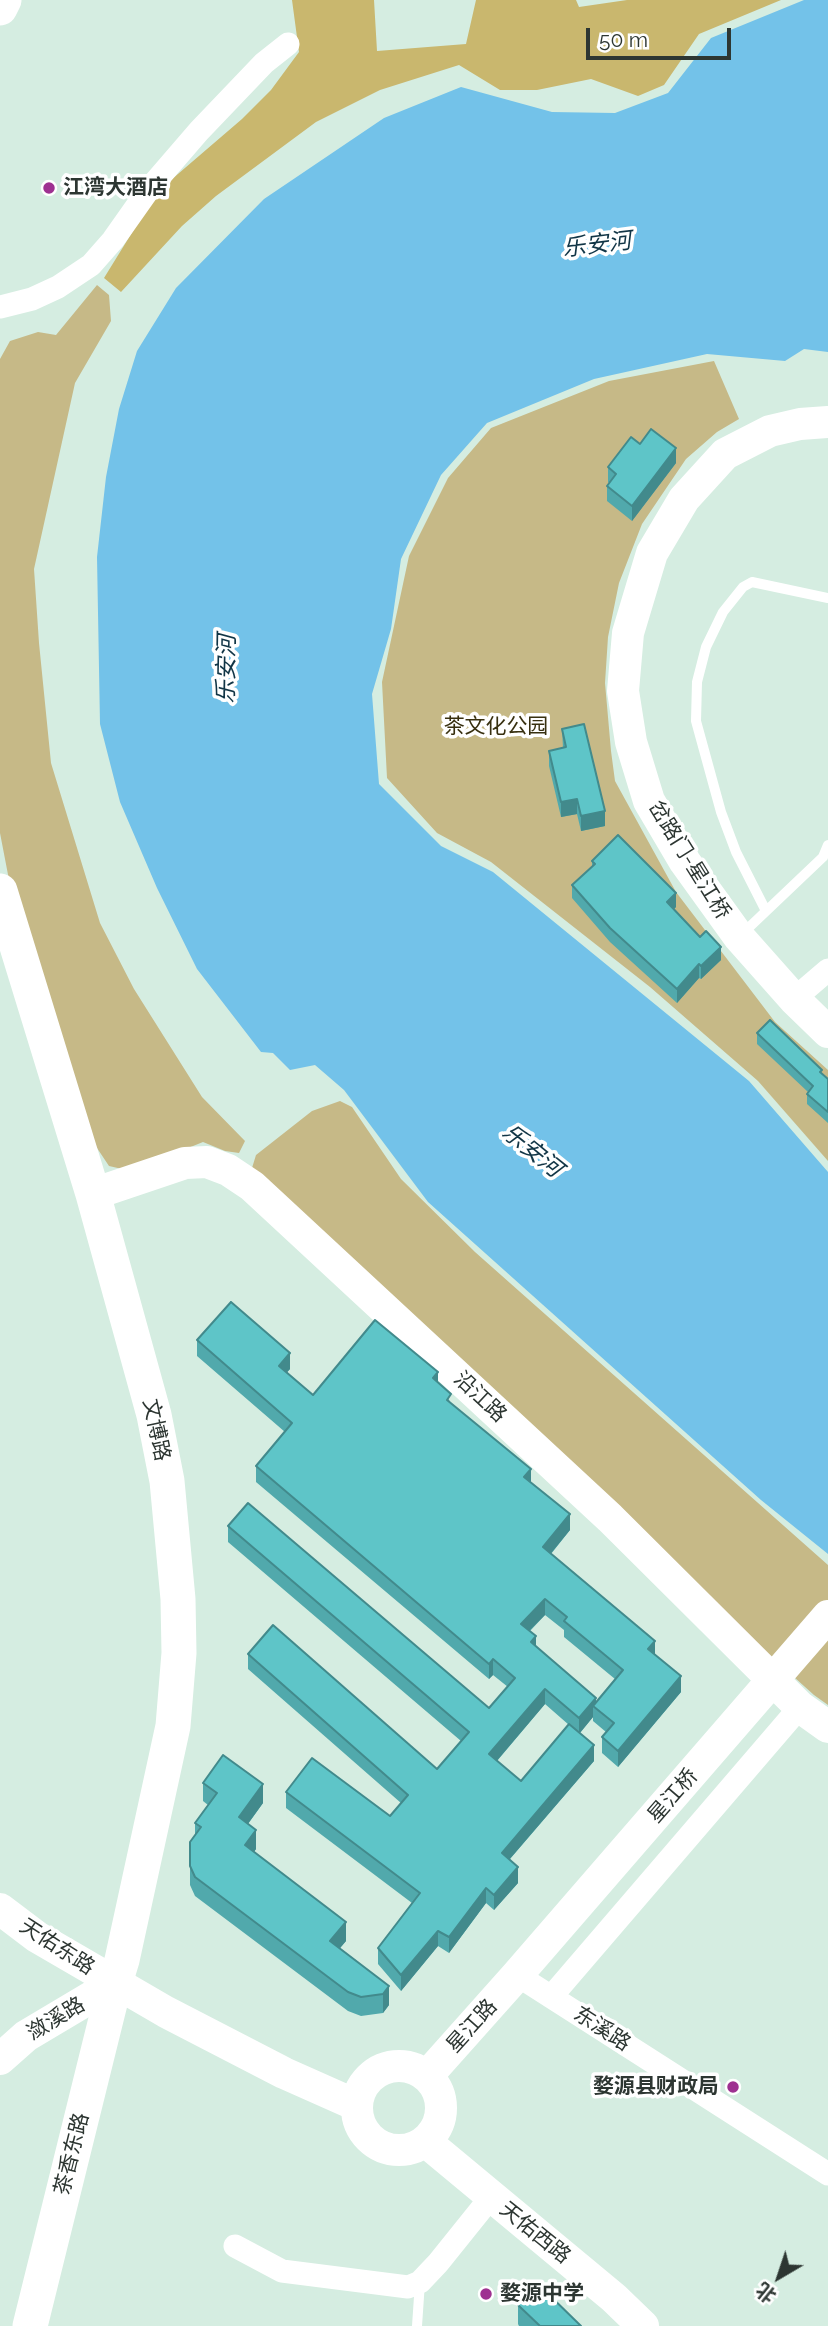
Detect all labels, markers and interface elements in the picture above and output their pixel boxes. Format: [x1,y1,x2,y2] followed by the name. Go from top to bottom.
[590,14,735,58] scale bar
[599,27,648,52] text: 50 m
[63,175,168,201] place label: 江湾大酒店
[41,180,57,196] marker: 江湾大酒店
[561,227,633,263] water label: 乐安河
[213,634,241,704] water label: 乐安河
[444,714,548,740] park label: 茶文化公园
[643,796,735,924] street label: 岔路门-星江桥
[497,1119,567,1183] water label: 乐安河
[448,1366,512,1428] street label: 沿江路
[137,1397,175,1463] street label: 文博路
[643,1764,703,1828] street label: 星江桥
[15,1914,99,1980] street label: 天佑东路
[23,1992,89,2046] street label: 潋溪路
[442,1994,502,2058] street label: 星江路
[569,2001,635,2057] street label: 东溪路
[593,2074,719,2100] place label: 婺源县财政局
[725,2079,741,2095] marker: 婺源县财政局
[50,2110,94,2198] street label: 茶香东路
[494,2197,576,2269] street label: 天佑西路
[744,2242,814,2312] north arrow
[751,2279,780,2308] text: 北
[500,2281,584,2307] place label: 婺源中学
[478,2286,494,2302] marker: 婺源中学

